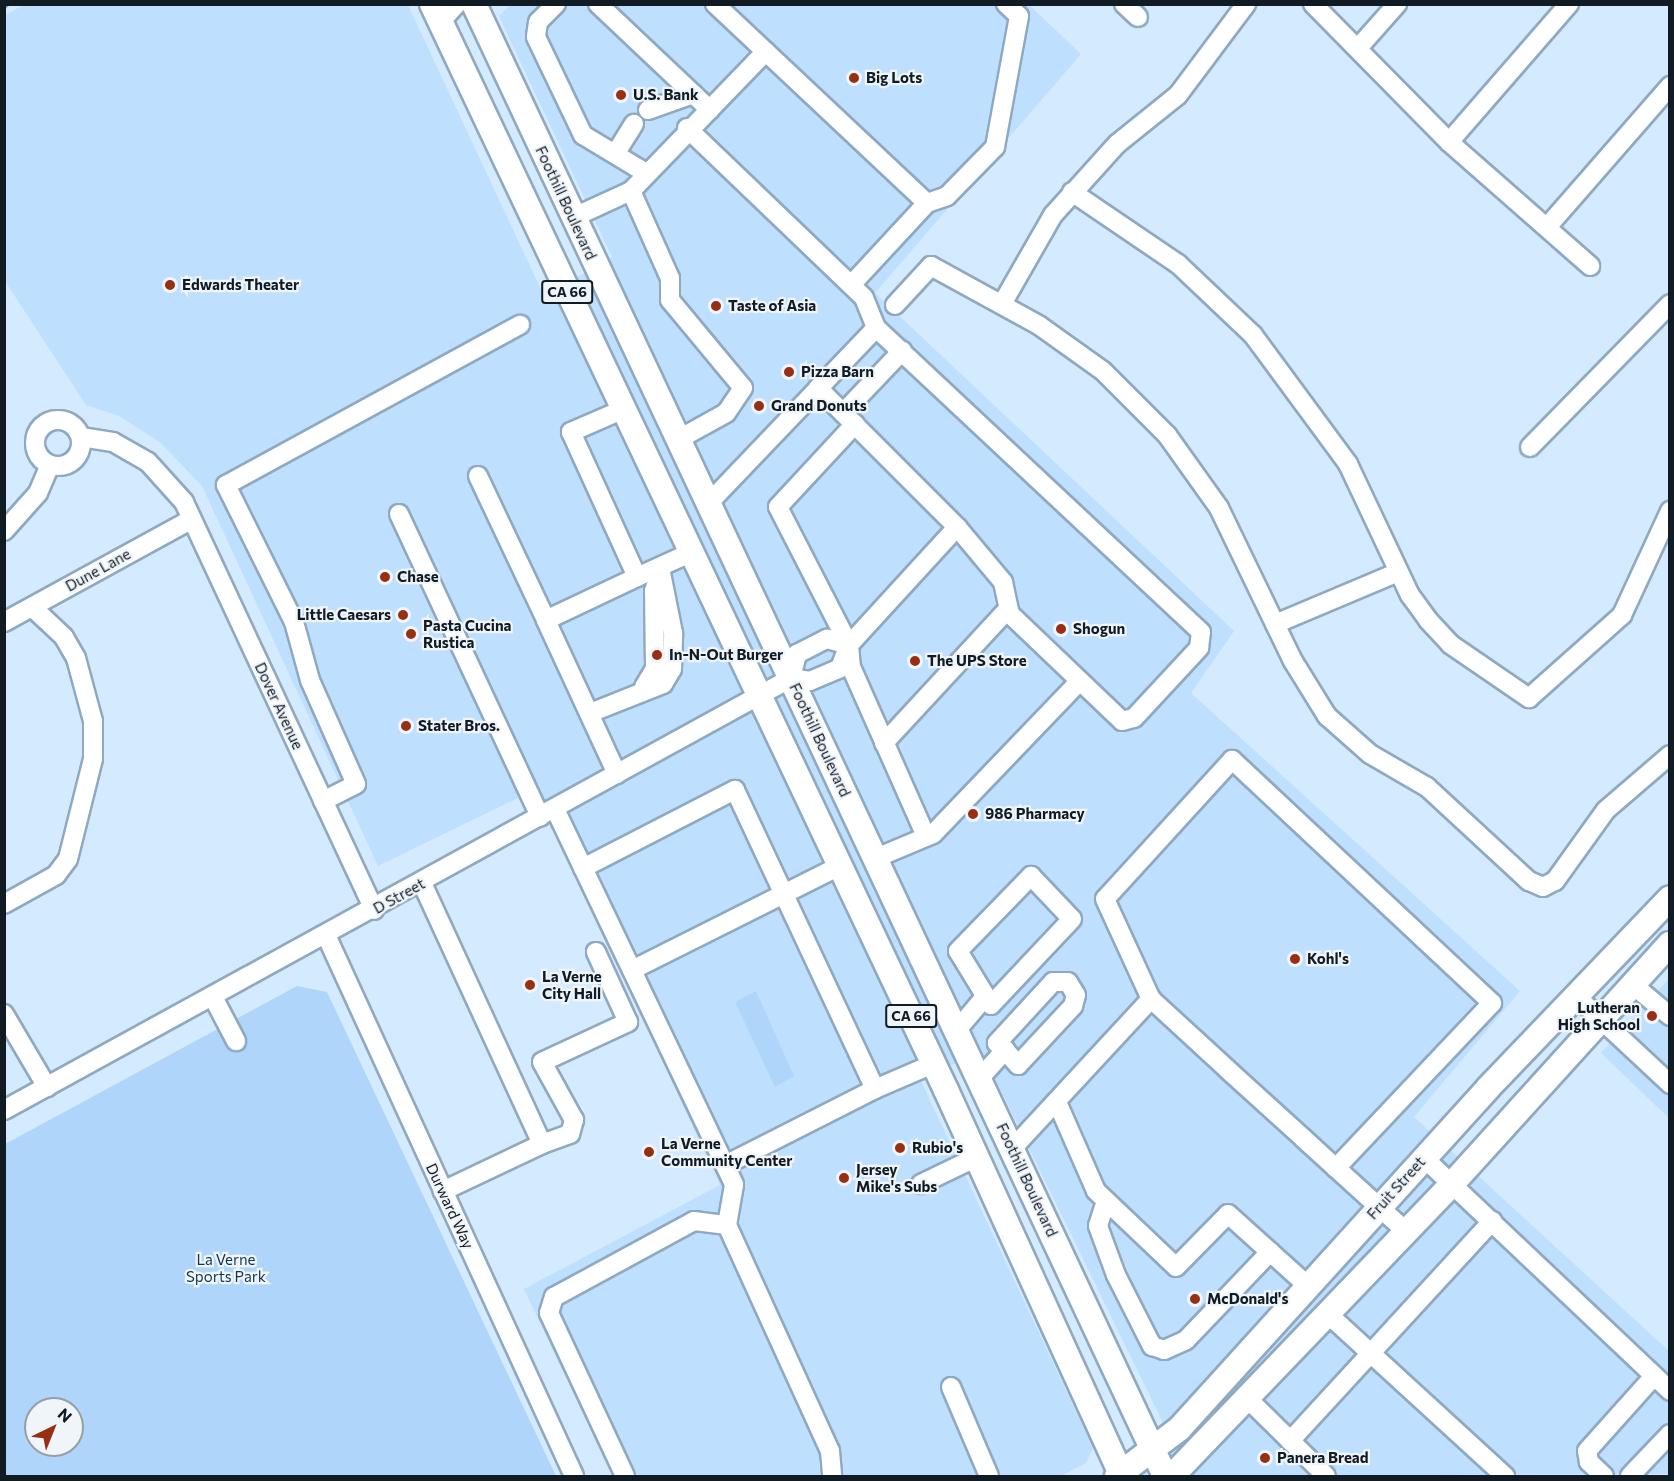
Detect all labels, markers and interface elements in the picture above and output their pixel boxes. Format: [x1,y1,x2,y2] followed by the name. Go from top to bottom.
[866,69,922,87] place label: Big Lots
[847,71,861,85] marker: Big Lots
[633,86,699,104] place label: U.S. Bank
[614,88,628,102] marker: U.S. Bank
[532,143,600,263] street label: Foothill Boulevard
[182,276,299,294] place label: Edwards Theater
[163,278,177,292] marker: Edwards Theater
[540,281,594,303] road number: CA 66
[728,297,816,315] place label: Taste of Asia
[709,299,723,313] marker: Taste of Asia
[801,363,874,381] place label: Pizza Barn
[782,365,796,379] marker: Pizza Barn
[771,397,867,415] place label: Grand Donuts
[752,399,766,413] marker: Grand Donuts
[62,545,134,595] street label: Dune Lane
[397,568,439,586] place label: Chase
[378,570,392,584] marker: Chase
[297,606,391,624] place label: Little Caesars
[396,608,410,622] marker: Little Caesars
[423,616,511,651] place label: Pasta Cucina Rustica
[1073,620,1125,638] place label: Shogun
[1054,622,1068,636] marker: Shogun
[404,627,418,641] marker: Pasta Cucina Rustica
[669,646,783,664] place label: In-N-Out Burger
[650,648,664,662] marker: In-N-Out Burger
[927,652,1027,670] place label: The UPS Store
[908,654,922,668] marker: The UPS Store
[251,660,307,752] street label: Dover Avenue
[786,680,854,800] street label: Foothill Boulevard
[418,717,500,735] place label: Stater Bros.
[399,719,413,733] marker: Stater Bros.
[985,805,1085,823] place label: 986 Pharmacy
[966,807,980,821] marker: 986 Pharmacy
[370,874,428,918] street label: D Street
[1307,950,1349,968] place label: Kohl's
[1288,952,1302,966] marker: Kohl's
[542,967,602,1002] place label: La Verne City Hall
[523,978,537,992] marker: La Verne City Hall
[1558,998,1640,1033] place label: Lutheran High School
[884,1005,938,1027] road number: CA 66
[1645,1009,1659,1023] marker: Lutheran High School
[993,1120,1061,1240] street label: Foothill Boulevard
[661,1134,792,1169] place label: La Verne Community Center
[912,1139,963,1157] place label: Rubio's
[893,1141,907,1155] marker: Rubio's
[642,1145,656,1159] marker: La Verne Community Center
[1363,1153,1429,1223] street label: Fruit Street
[422,1160,478,1252] street label: Durward Way
[856,1160,937,1195] place label: Jersey Mike's Subs
[837,1171,851,1185] marker: Jersey Mike's Subs
[186,1250,266,1285] park label: La Verne Sports Park
[1207,1290,1288,1308] place label: McDonald's
[1188,1292,1202,1306] marker: McDonald's
[24,1397,84,1457] north arrow
[54,1404,76,1426] text: N
[1277,1449,1369,1467] place label: Panera Bread
[1258,1451,1272,1465] marker: Panera Bread

